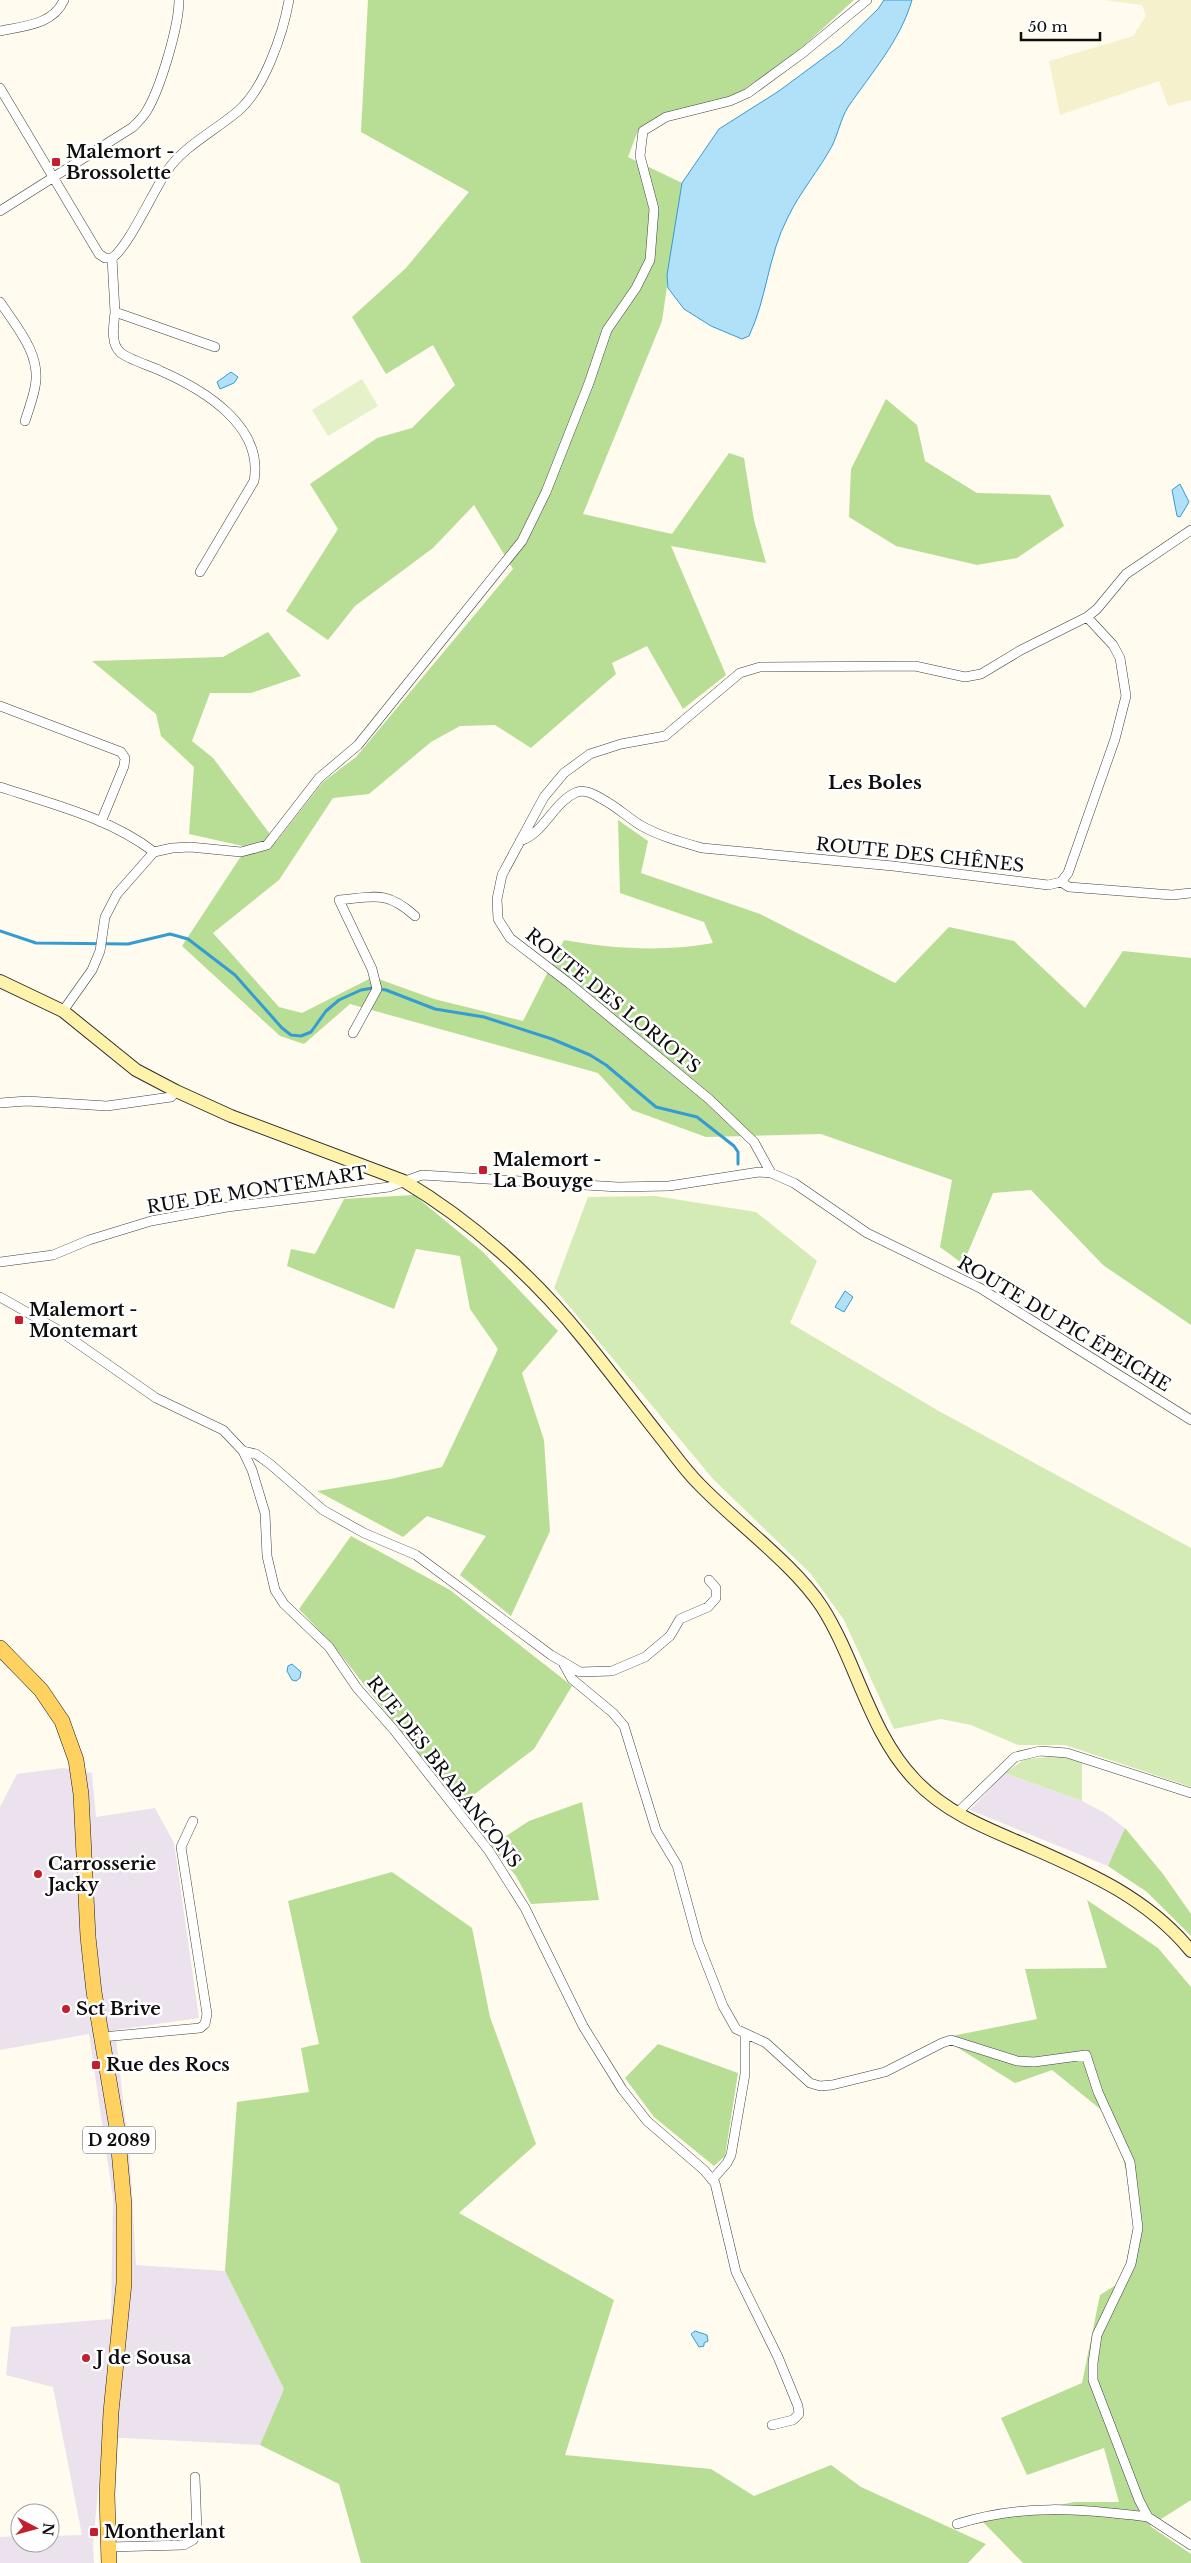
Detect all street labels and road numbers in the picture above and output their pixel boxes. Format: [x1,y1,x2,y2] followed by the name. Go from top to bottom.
[815,832,1025,877] street label: ROUTE DES CHÊNES
[521,924,705,1078] street label: ROUTE DES LORIOTS
[145,1162,369,1218] street label: RUE DE MONTEMART
[954,1251,1175,1396] street label: ROUTE DU PIC ÉPEICHE
[362,1672,526,1872] street label: RUE DES BRABANCONS
[83,2126,155,2154] road number: D 2089

